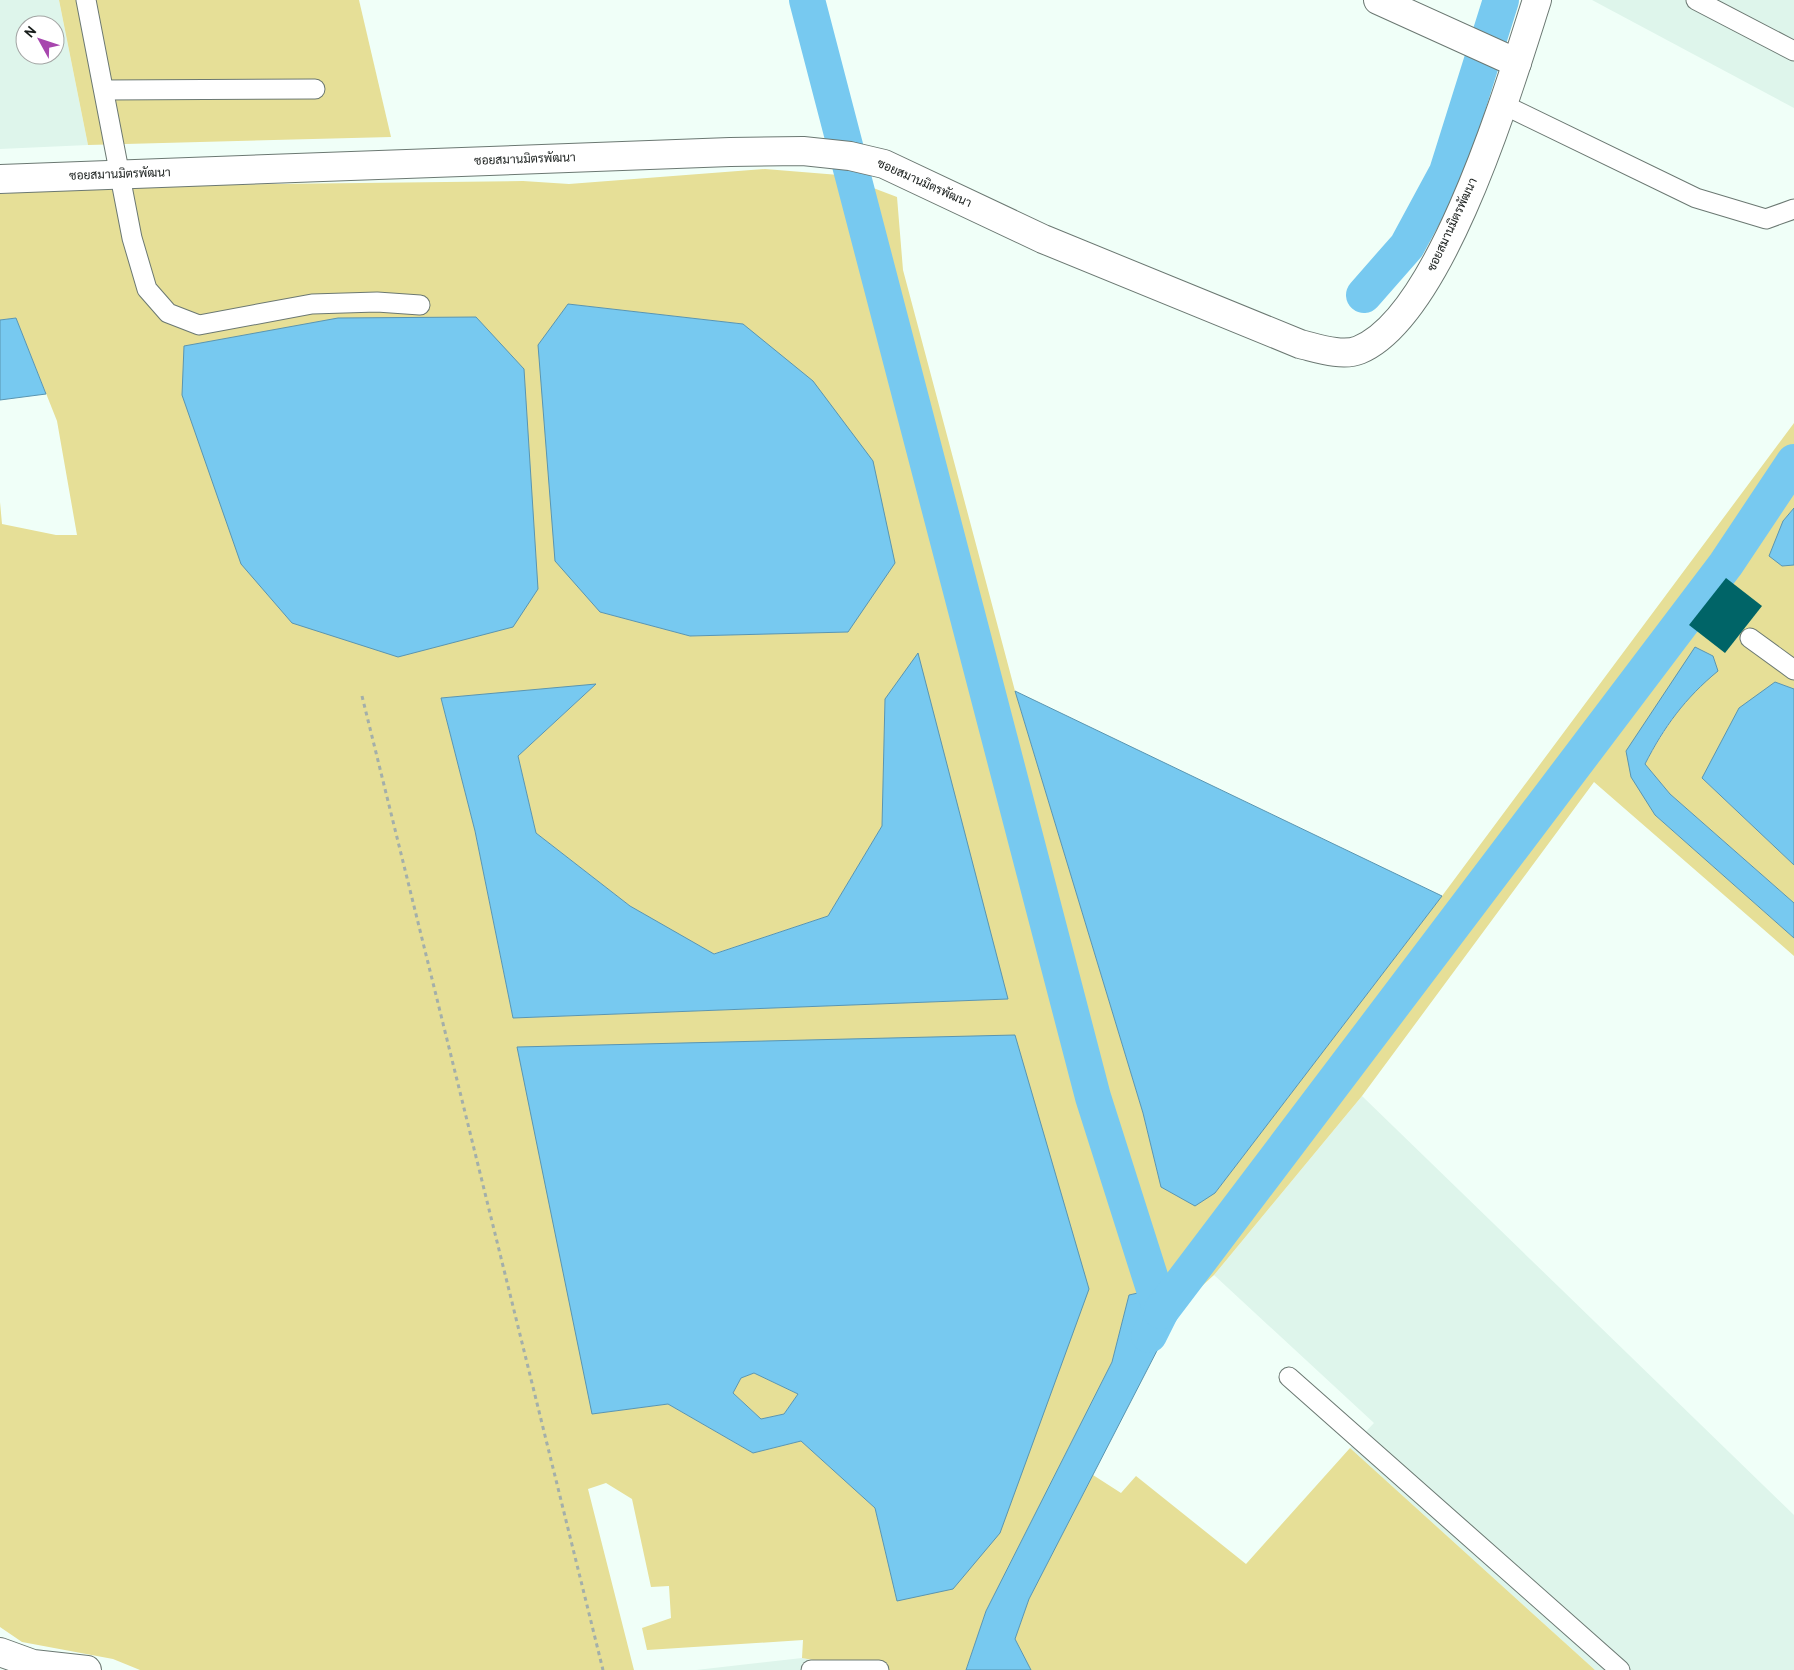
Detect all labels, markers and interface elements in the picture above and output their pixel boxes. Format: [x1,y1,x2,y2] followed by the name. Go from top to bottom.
[15,15,65,65] north arrow
[21,23,41,42] text: N
[474,150,576,170] street label: ซอยสมานมิตรพัฒนา
[874,156,974,212] street label: ซอยสมานมิตรพัฒนา
[69,165,171,185] street label: ซอยสมานมิตรพัฒนา
[1424,176,1482,274] street label: ซอยสมานมิตรพัฒนา

